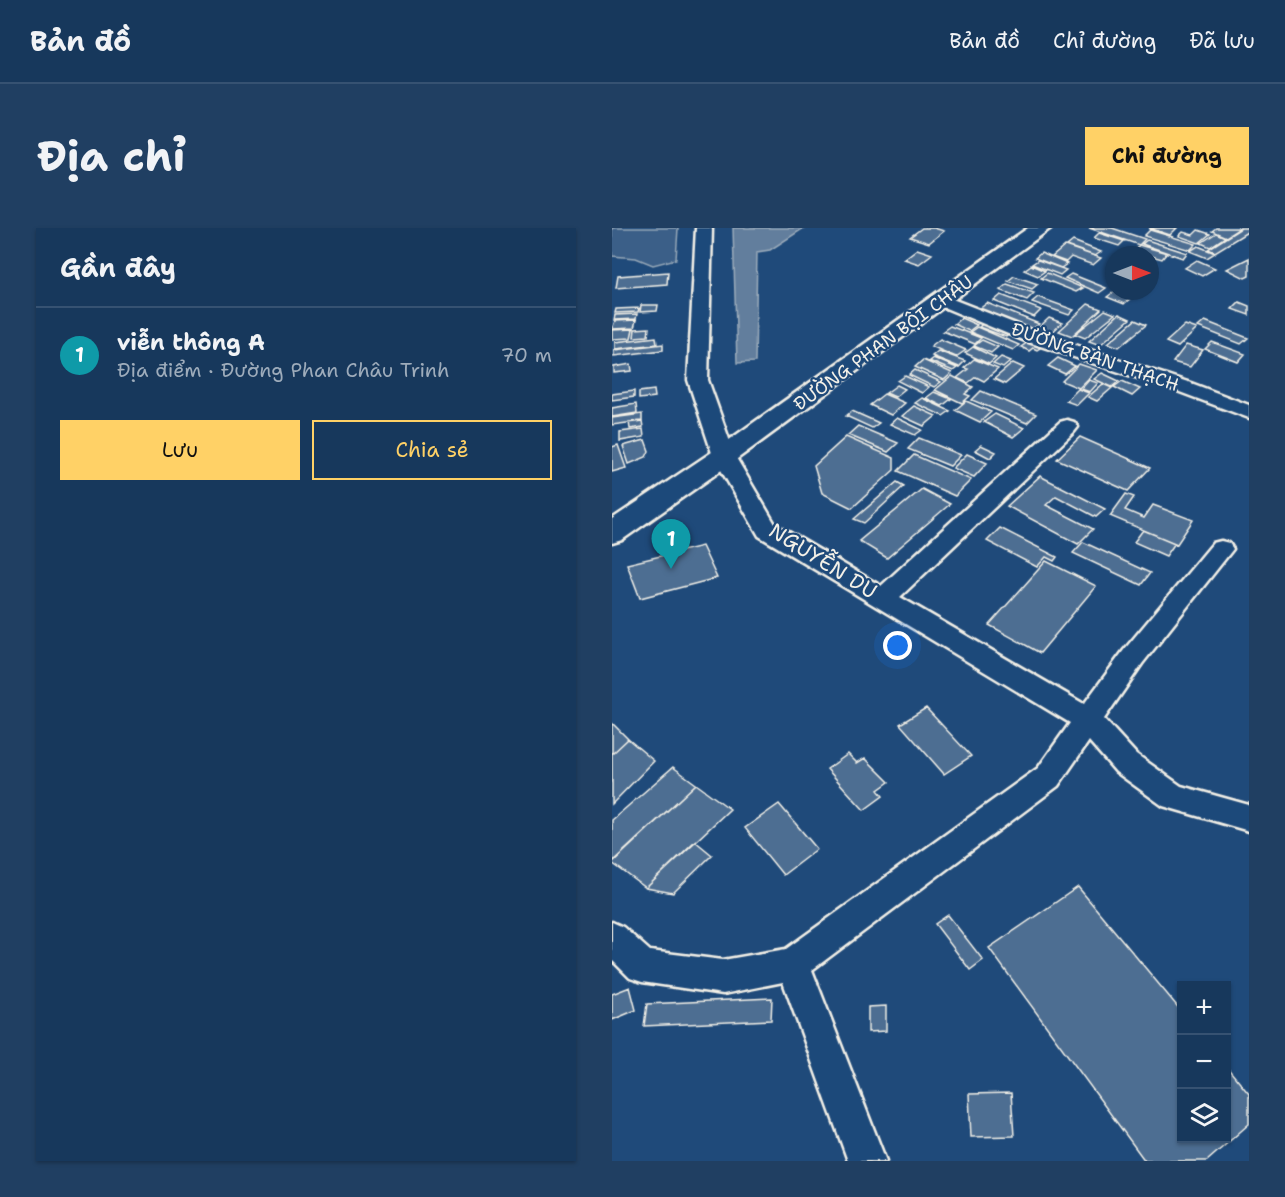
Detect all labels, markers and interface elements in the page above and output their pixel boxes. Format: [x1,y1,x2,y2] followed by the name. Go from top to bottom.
[30,22,131,60] text: Bản đồ
[949,27,1020,55] text: Bản đồ
[1053,27,1156,55] text: Chỉ đường
[1189,27,1255,55] text: Đã lưu
[1085,127,1249,185] button: Chỉ đường
[36,128,185,184] text: Địa chỉ
[1105,246,1159,300] north arrow
[60,250,176,285] text: Gần đây
[789,270,977,416] street label: ĐƯỜNG PHAN BỘI CHÂU
[1008,317,1182,397] street label: ĐƯỜNG BÀN THẠCH
[117,328,265,357] text: viễn thông A
[75,342,84,368] text: 1
[500,342,552,368] text: 70 m
[117,357,450,383] text: Địa điểm · Đường Phan Châu Trinh
[60,420,300,480] button: Lưu
[312,420,552,480] button: Chia sẻ
[764,513,884,605] street label: NGUYỄN DU
[652,520,690,569] pin: 1
[883,631,912,660] your location
[1177,981,1231,1143] map controls
[1177,981,1231,1035] button: +
[1177,1035,1231,1089] button: −
[1177,1089,1231,1143] button: layers

